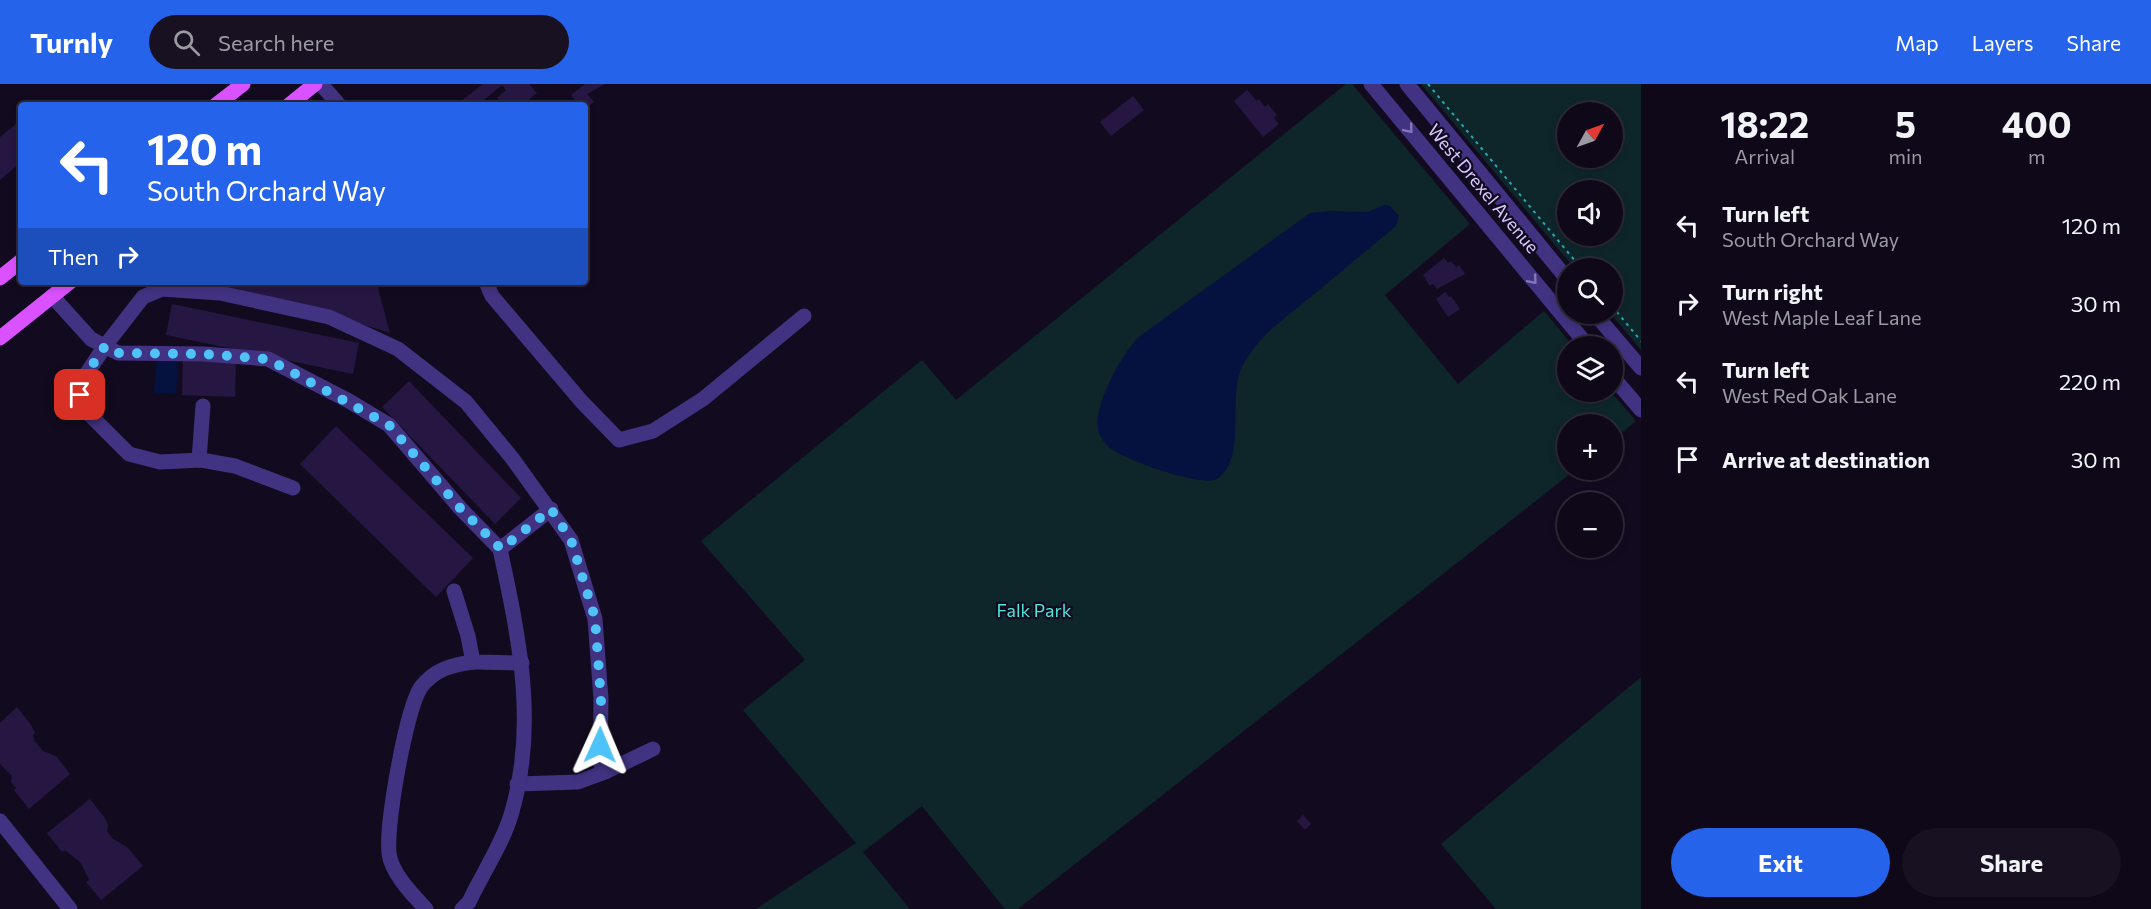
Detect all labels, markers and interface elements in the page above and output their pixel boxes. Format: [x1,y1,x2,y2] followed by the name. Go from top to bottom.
[149,15,569,69] search box
[30,25,113,59] text: Turnly
[170,26,203,59] icon: search
[218,29,334,56] text: Search here
[1895,30,1939,55] text: Map
[1972,30,2034,55] text: Layers
[2067,30,2121,55] text: Share
[1720,101,1809,145] text: 18:22
[1895,101,1916,145] text: 5
[2002,101,2072,145] text: 400
[1557,102,1623,168] north arrow
[1557,102,1623,558] map controls
[1423,119,1544,257] street label: West Drexel Avenue
[147,122,262,174] text: 120 m
[1401,122,1412,133] one-way arrow
[48,126,126,204] icon: left
[1734,144,1795,168] text: Arrival
[1889,144,1923,168] text: min
[2028,144,2046,168] text: m
[147,174,386,207] text: South Orchard Way
[1557,180,1623,246] button: sound
[1722,200,1809,227] text: Turn left
[1671,209,1704,242] icon: left
[2062,212,2121,239] text: 120 m
[1722,227,1899,251] text: South Orchard Way
[111,240,144,273] icon: right
[48,243,99,270] text: Then
[1557,258,1623,324] button: search
[1526,273,1537,284] one-way arrow
[1722,278,1823,305] text: Turn right
[1671,287,1704,320] icon: right
[2071,290,2121,317] text: 30 m
[1722,305,1921,329] text: West Maple Leaf Lane
[1557,336,1623,402] button: layers
[1722,356,1809,383] text: Turn left
[1671,365,1704,398] icon: left
[2059,368,2121,395] text: 220 m
[54,369,105,420] pin
[63,378,96,411] icon: arrive
[1722,383,1897,407] text: West Red Oak Lane
[1557,414,1623,480] button: +
[1671,443,1704,476] icon: arrive
[1722,446,1930,473] text: Arrive at destination
[2071,446,2121,473] text: 30 m
[1557,492,1623,558] button: −
[997,599,1072,621] park label: Falk Park
[568,713,632,777] position arrow
[1671,828,1890,897] button: Exit
[1902,828,2121,897] button: Share

